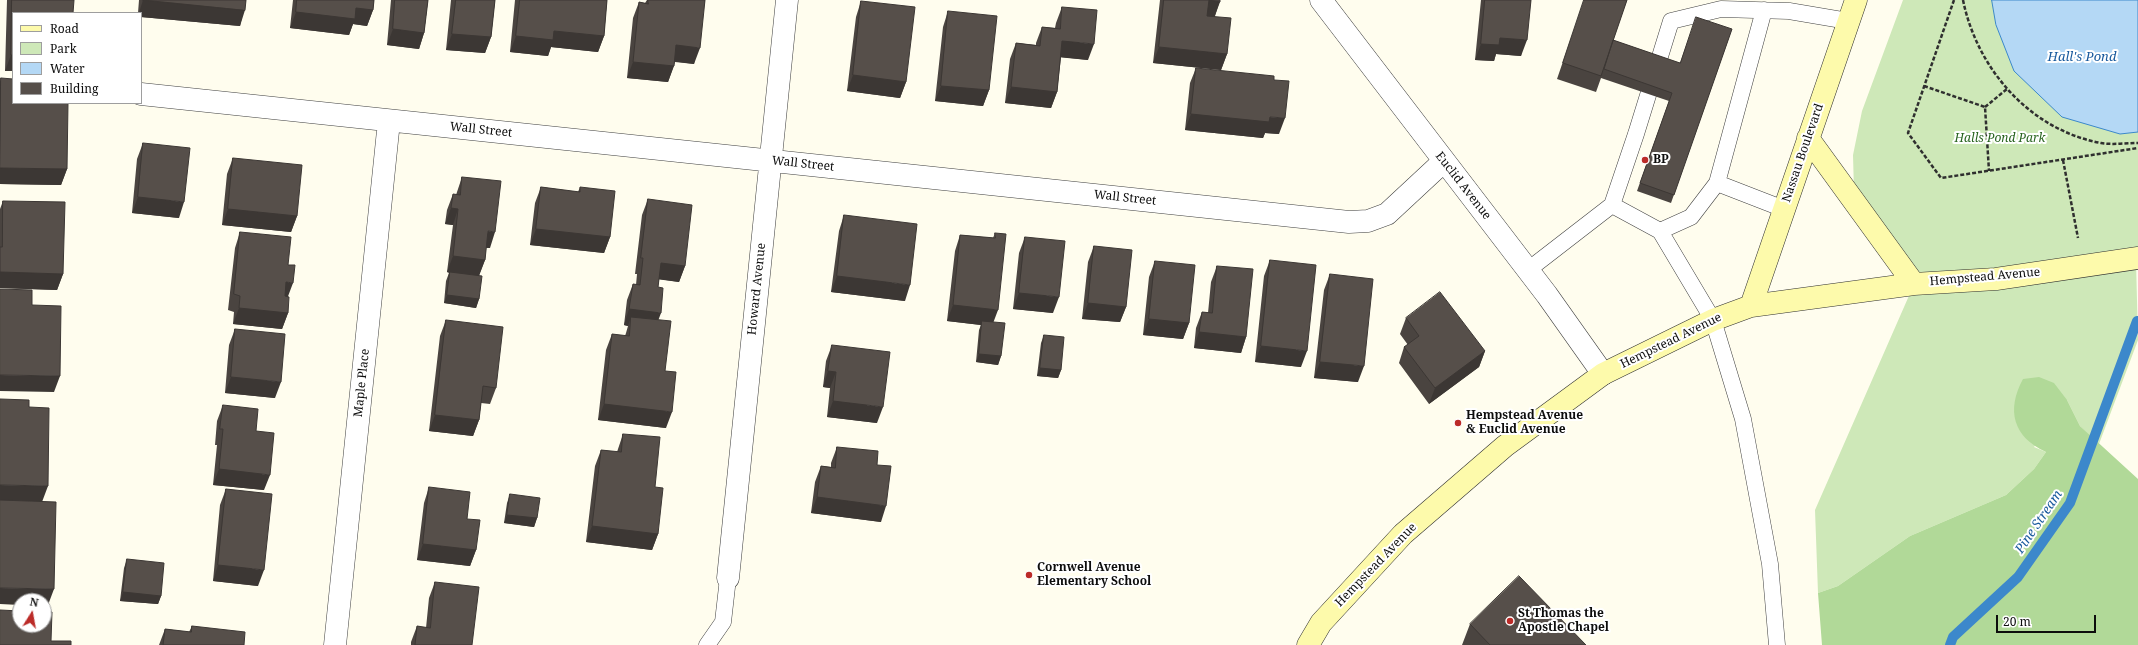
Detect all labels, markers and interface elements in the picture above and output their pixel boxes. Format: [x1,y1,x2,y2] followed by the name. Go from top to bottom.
[12,12,142,104] legend
[50,20,79,37] text: Road
[50,40,77,57] text: Park
[2048,49,2116,65] water label: Hall's Pond
[50,60,85,77] text: Water
[50,80,98,97] text: Building
[1779,102,1827,204] street label: Nassau Boulevard
[449,120,513,140] street label: Wall Street
[1955,132,2045,146] park label: Halls Pond Park
[1432,149,1494,223] street label: Euclid Avenue
[1653,153,1669,167] place label: BP
[771,154,835,174] street label: Wall Street
[1640,155,1650,165] marker: BP
[1093,188,1157,208] street label: Wall Street
[745,242,769,336] street label: Howard Avenue
[1929,265,2041,289] street label: Hempstead Avenue
[1618,310,1724,372] street label: Hempstead Avenue
[351,348,373,418] street label: Maple Place
[1466,409,1583,437] place label: Hempstead Avenue & Euclid Avenue
[1453,418,1463,428] marker: Hempstead Avenue & Euclid Avenue
[2012,487,2066,557] water label: Pine Stream
[1332,520,1420,610] street label: Hempstead Avenue
[1037,561,1151,589] place label: Cornwell Avenue Elementary School
[1024,570,1034,580] marker: Cornwell Avenue Elementary School
[12,593,52,633] north arrow
[28,594,40,610] text: N
[1518,607,1609,635] place label: St Thomas the Apostle Chapel
[1998,607,2098,633] scale bar
[2003,613,2031,630] text: 20 m
[1505,616,1515,626] marker: St Thomas the Apostle Chapel

